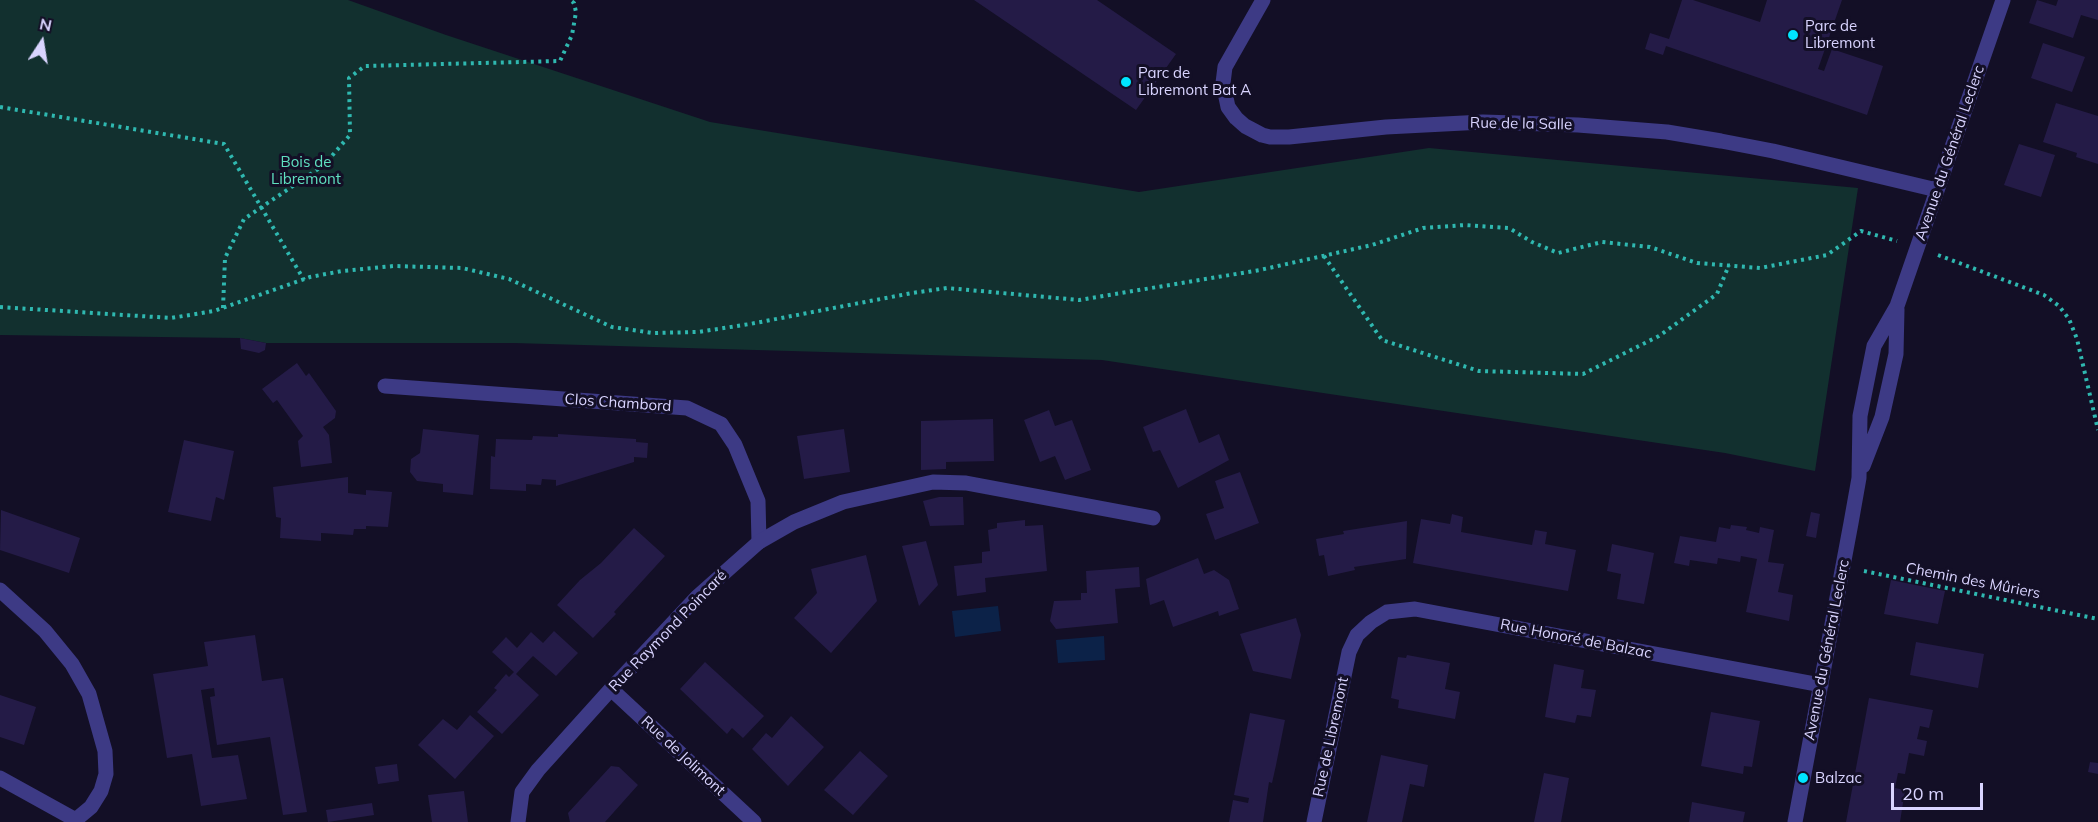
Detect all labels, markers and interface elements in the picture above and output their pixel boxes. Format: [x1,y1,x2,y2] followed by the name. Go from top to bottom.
[12,12,72,72] north arrow
[38,13,54,35] text: N
[1805,17,1875,52] place label: Parc de Libremont
[1786,28,1800,42] marker: Parc de Libremont
[1912,63,1988,243] street label: Avenue du Général Leclerc
[1138,64,1251,99] place label: Parc de Libremont Bat A
[1119,75,1133,89] marker: Parc de Libremont Bat A
[1470,114,1572,134] street label: Rue de la Salle
[271,153,341,188] park label: Bois de Libremont
[564,390,672,416] street label: Clos Chambord
[1801,558,1853,742] street label: Avenue du Général Leclerc
[1904,559,2042,603] street label: Chemin des Mûriers
[605,566,731,696] street label: Rue Raymond Poincaré
[1499,615,1653,663] street label: Rue Honoré de Balzac
[1309,675,1353,799] street label: Rue de Libremont
[637,712,729,800] street label: Rue de Jolimont
[1815,769,1862,787] place label: Balzac
[1796,771,1810,785] marker: Balzac
[1894,771,1986,809] scale bar
[1902,782,1944,805] text: 20 m

